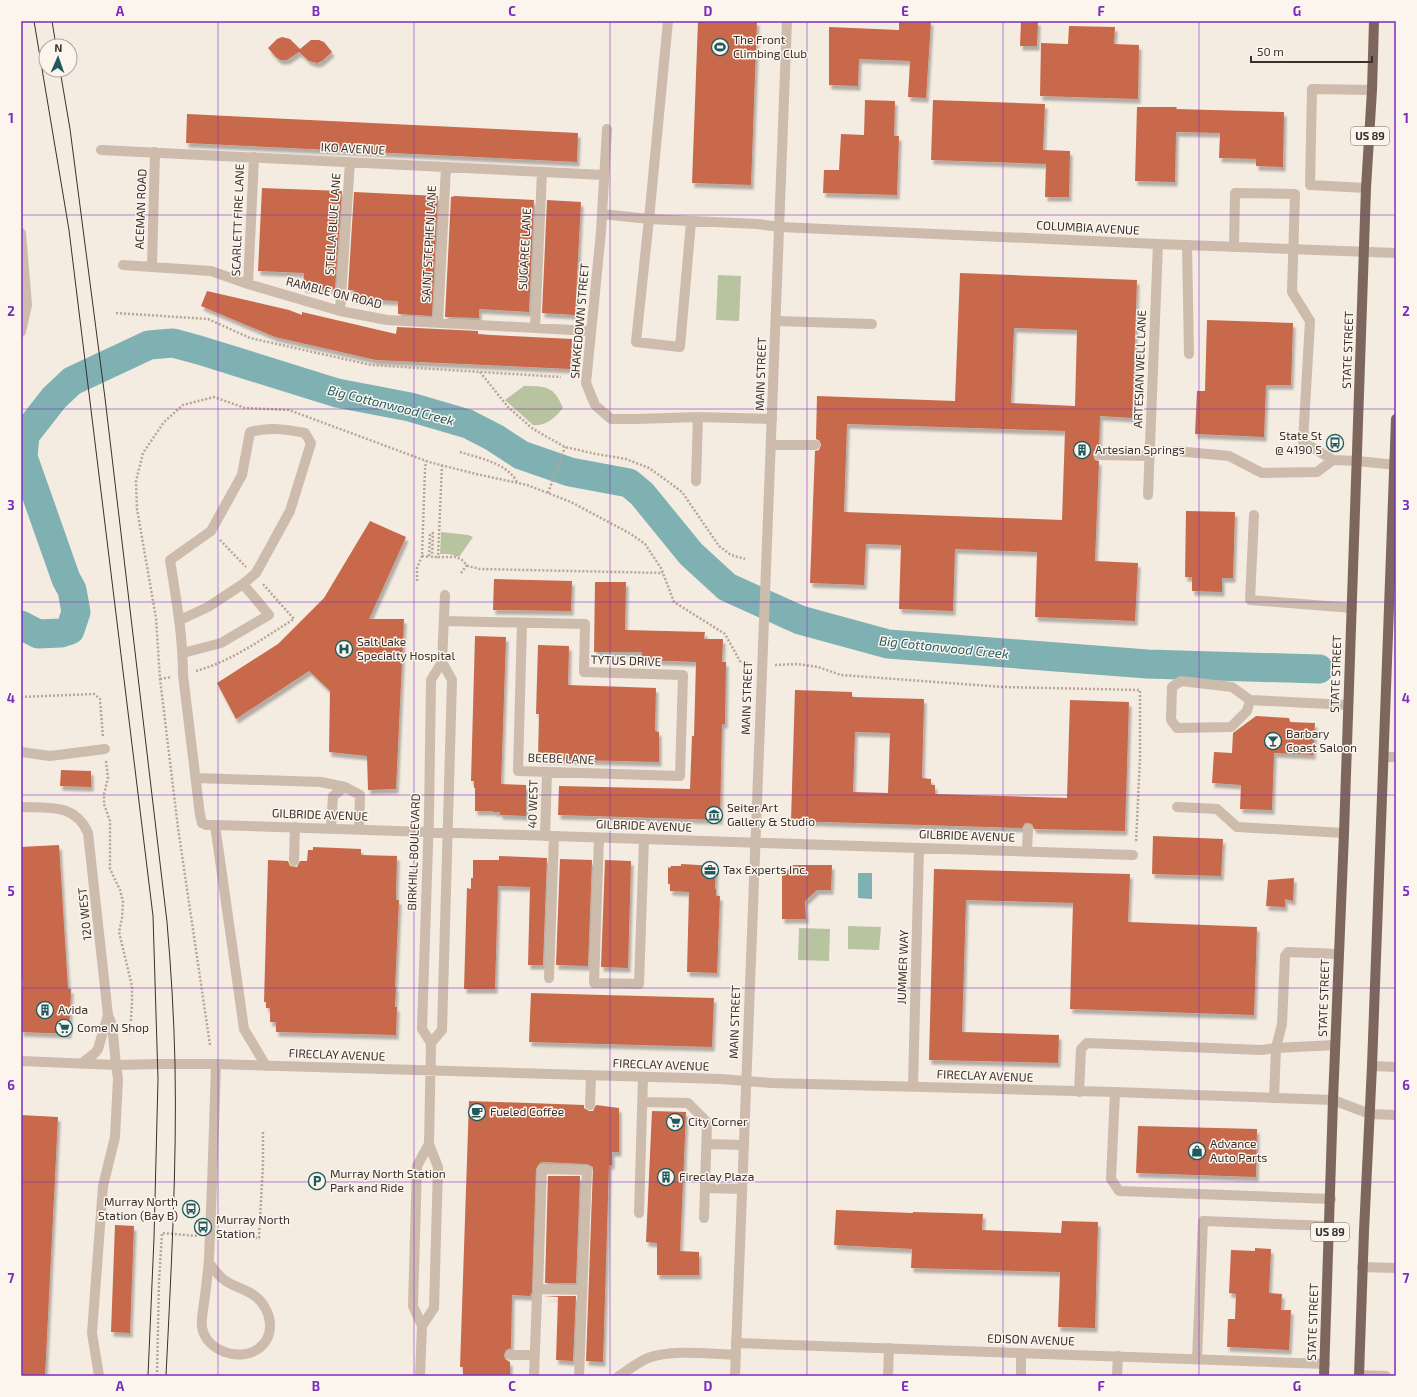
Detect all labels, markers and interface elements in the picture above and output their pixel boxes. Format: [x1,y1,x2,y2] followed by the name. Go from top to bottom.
[116,3,125,19] text: A
[312,3,320,19] text: B
[508,3,516,19] text: C
[704,3,713,19] text: D
[901,3,909,19] text: E
[1097,3,1105,19] text: F
[1293,3,1301,19] text: G
[733,32,807,60] place label: The Front Climbing Club
[710,37,730,57] sports icon: The Front Climbing Club
[38,38,78,78] north arrow
[1251,38,1372,64] scale bar
[54,41,63,54] text: N
[1257,44,1284,58] text: 50 m
[8,110,14,126] text: 1
[1403,110,1409,126] text: 1
[1351,127,1389,145] road number: US 89
[320,139,386,157] street label: IKO AVENUE
[228,163,246,277] street label: SCARLETT FIRE LANE
[132,168,148,250] street label: ACEMAN ROAD
[321,172,343,275] street label: STELLA BLUE LANE
[418,185,438,303] street label: SAINT STEPHEN LANE
[515,207,533,290] street label: SUGAREE LANE
[1036,217,1140,237] street label: COLUMBIA AVENUE
[567,263,591,379] street label: SHAKEDOWN STREET
[285,273,384,311] street label: RAMBLE ON ROAD
[7,303,15,319] text: 2
[1402,303,1410,319] text: 2
[1130,309,1148,428] street label: ARTESIAN WELL LANE
[1339,311,1355,389] street label: STATE STREET
[752,337,768,411] street label: MAIN STREET
[326,382,456,429] water label: Big Cottonwood Creek
[1275,428,1322,456] place label: State St @ 4190 S
[1325,433,1345,453] bus stop icon: State St @ 4190 S
[1072,440,1092,460] building icon: Artesian Springs
[1095,442,1185,456] place label: Artesian Springs
[7,497,15,513] text: 3
[1402,497,1410,513] text: 3
[879,632,1010,662] water label: Big Cottonwood Creek
[357,634,455,662] place label: Salt Lake Specialty Hospital
[1327,635,1343,713] street label: STATE STREET
[334,639,354,659] hospital icon: Salt Lake Specialty Hospital
[590,652,662,668] street label: TYTUS DRIVE
[738,661,754,735] street label: MAIN STREET
[7,690,15,706] text: 4
[1402,690,1410,706] text: 4
[1286,726,1357,754] place label: Barbary Coast Saloon
[1263,731,1283,751] bar icon: Barbary Coast Saloon
[528,750,595,766] street label: BEEBE LANE
[524,779,540,829] street label: 40 WEST
[404,793,422,911] street label: BIRKHILL BOULEVARD
[727,800,815,828] place label: Seiter Art Gallery & Studio
[272,805,369,823] street label: GILBRIDE AVENUE
[704,805,724,825] museum icon: Seiter Art Gallery & Studio
[596,816,693,834] street label: GILBRIDE AVENUE
[919,826,1016,844] street label: GILBRIDE AVENUE
[700,860,720,880] office icon: Tax Experts Inc.
[723,862,808,876] place label: Tax Experts Inc.
[7,883,15,899] text: 5
[1402,883,1410,899] text: 5
[74,887,94,941] street label: 120 WEST
[894,929,910,1004] street label: JUMMER WAY
[1315,959,1331,1037] street label: STATE STREET
[726,985,742,1059] street label: MAIN STREET
[35,1000,55,1020] building icon: Avida
[58,1002,88,1016] place label: Avida
[54,1018,74,1038] supermarket icon: Come N Shop
[77,1020,149,1034] place label: Come N Shop
[288,1045,386,1063] street label: FIRECLAY AVENUE
[612,1055,710,1073] street label: FIRECLAY AVENUE
[936,1066,1034,1084] street label: FIRECLAY AVENUE
[7,1077,15,1093] text: 6
[1402,1077,1410,1093] text: 6
[467,1102,487,1122] cafe icon: Fueled Coffee
[490,1104,564,1118] place label: Fueled Coffee
[665,1112,685,1132] supermarket icon: City Corner
[688,1114,748,1128] place label: City Corner
[1210,1136,1267,1164] place label: Advance Auto Parts
[1187,1141,1207,1161] shop icon: Advance Auto Parts
[330,1166,446,1194] place label: Murray North Station Park and Ride
[656,1167,676,1187] building icon: Fireclay Plaza
[679,1169,754,1183] place label: Fireclay Plaza
[307,1171,327,1191] parking icon: Murray North Station Park and Ride
[98,1194,178,1222] place label: Murray North Station (Bay B)
[181,1199,201,1219] bus stop icon: Murray North Station (Bay B)
[216,1212,290,1240] place label: Murray North Station
[193,1217,213,1237] bus stop icon: Murray North Station
[1311,1223,1349,1241] road number: US 89
[8,1270,15,1286] text: 7
[1403,1270,1410,1286] text: 7
[1304,1283,1320,1361] street label: STATE STREET
[987,1330,1075,1348] street label: EDISON AVENUE
[116,1378,125,1394] text: A
[312,1378,320,1394] text: B
[508,1378,516,1394] text: C
[704,1378,713,1394] text: D
[901,1378,909,1394] text: E
[1097,1378,1105,1394] text: F
[1293,1378,1301,1394] text: G

